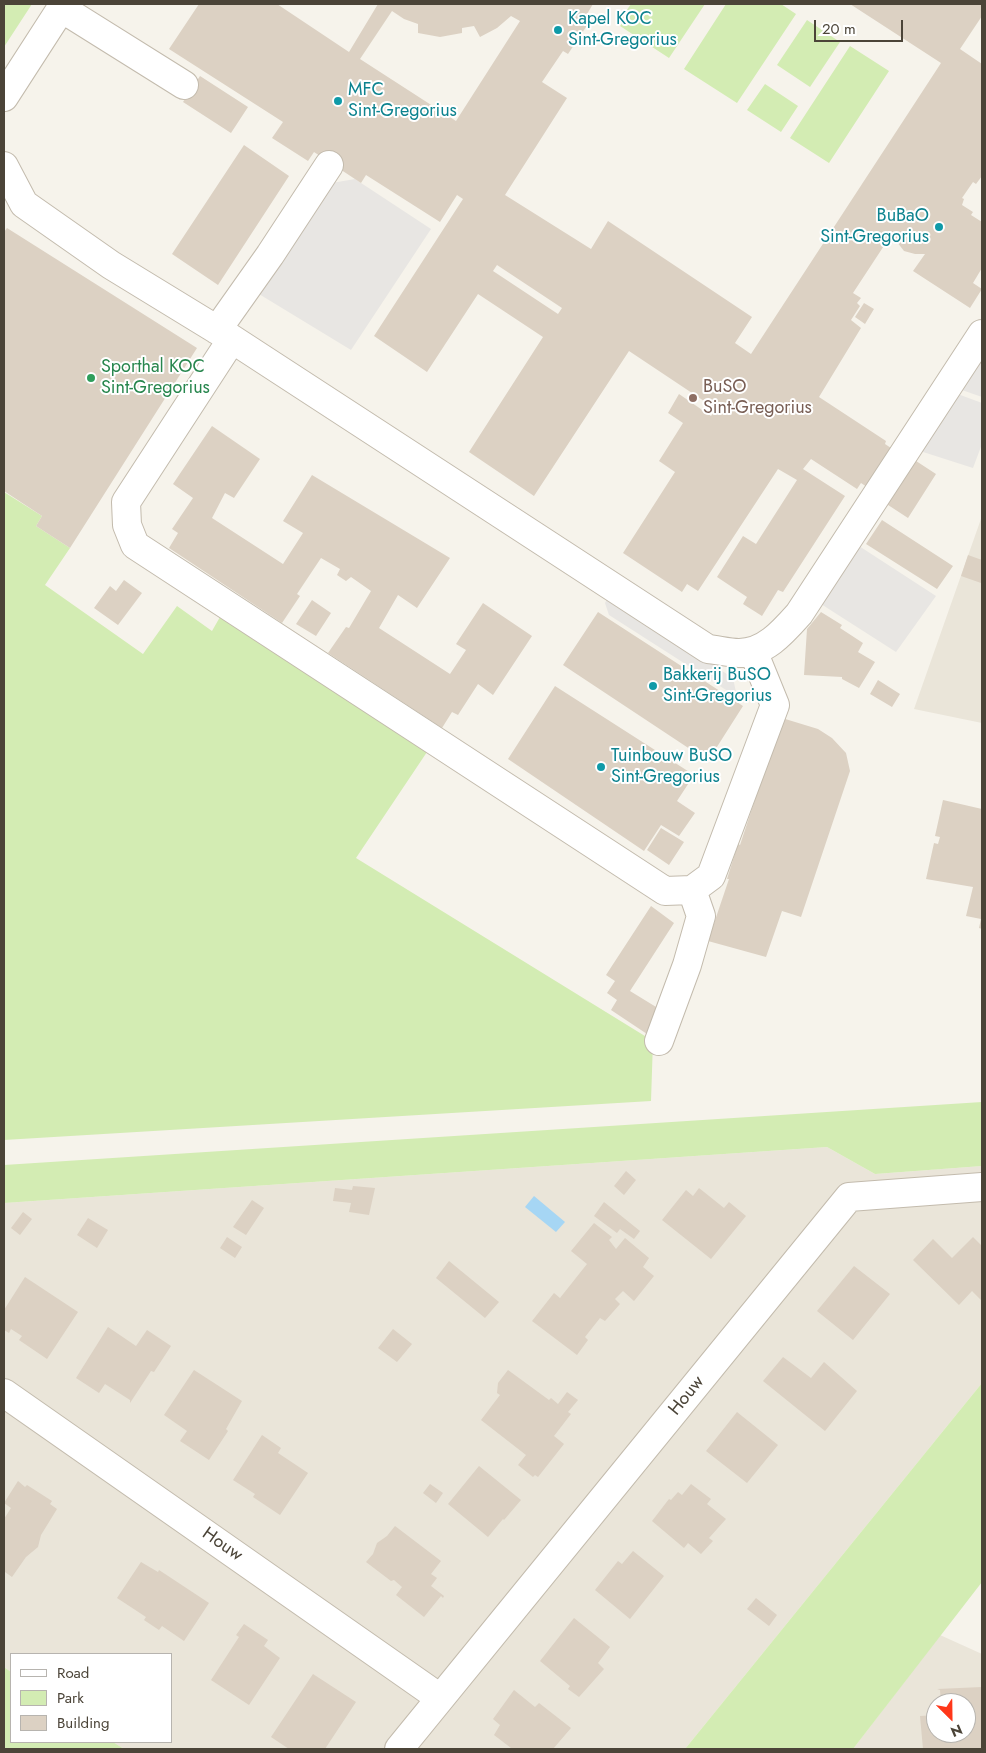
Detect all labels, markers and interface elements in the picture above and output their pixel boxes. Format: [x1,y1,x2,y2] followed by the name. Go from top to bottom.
[568,9,677,52] place label: Kapel KOC Sint-Gregorius
[816,10,905,42] scale bar
[822,18,856,40] text: 20 m
[552,24,564,36] marker: Kapel KOC Sint-Gregorius
[348,80,457,122] place label: MFC Sint-Gregorius
[332,95,344,107] marker: MFC Sint-Gregorius
[820,206,929,248] place label: BuBaO Sint-Gregorius
[933,221,945,233] marker: BuBaO Sint-Gregorius
[101,357,210,399] place label: Sporthal KOC Sint-Gregorius
[85,372,97,384] marker: Sporthal KOC Sint-Gregorius
[703,377,812,419] place label: BuSO Sint-Gregorius
[687,392,699,404] marker: BuSO Sint-Gregorius
[663,665,772,708] place label: Bakkerij BuSO Sint-Gregorius
[647,680,659,692] marker: Bakkerij BuSO Sint-Gregorius
[611,746,732,789] place label: Tuinbouw BuSO Sint-Gregorius
[595,761,607,773] marker: Tuinbouw BuSO Sint-Gregorius
[665,1372,709,1420] street label: Houw
[198,1523,246,1567] street label: Houw
[10,1653,172,1743] legend
[57,1662,89,1684] text: Road
[57,1687,84,1709] text: Park
[926,1693,976,1743] north arrow
[57,1712,109,1734] text: Building
[947,1720,965,1742] text: N

